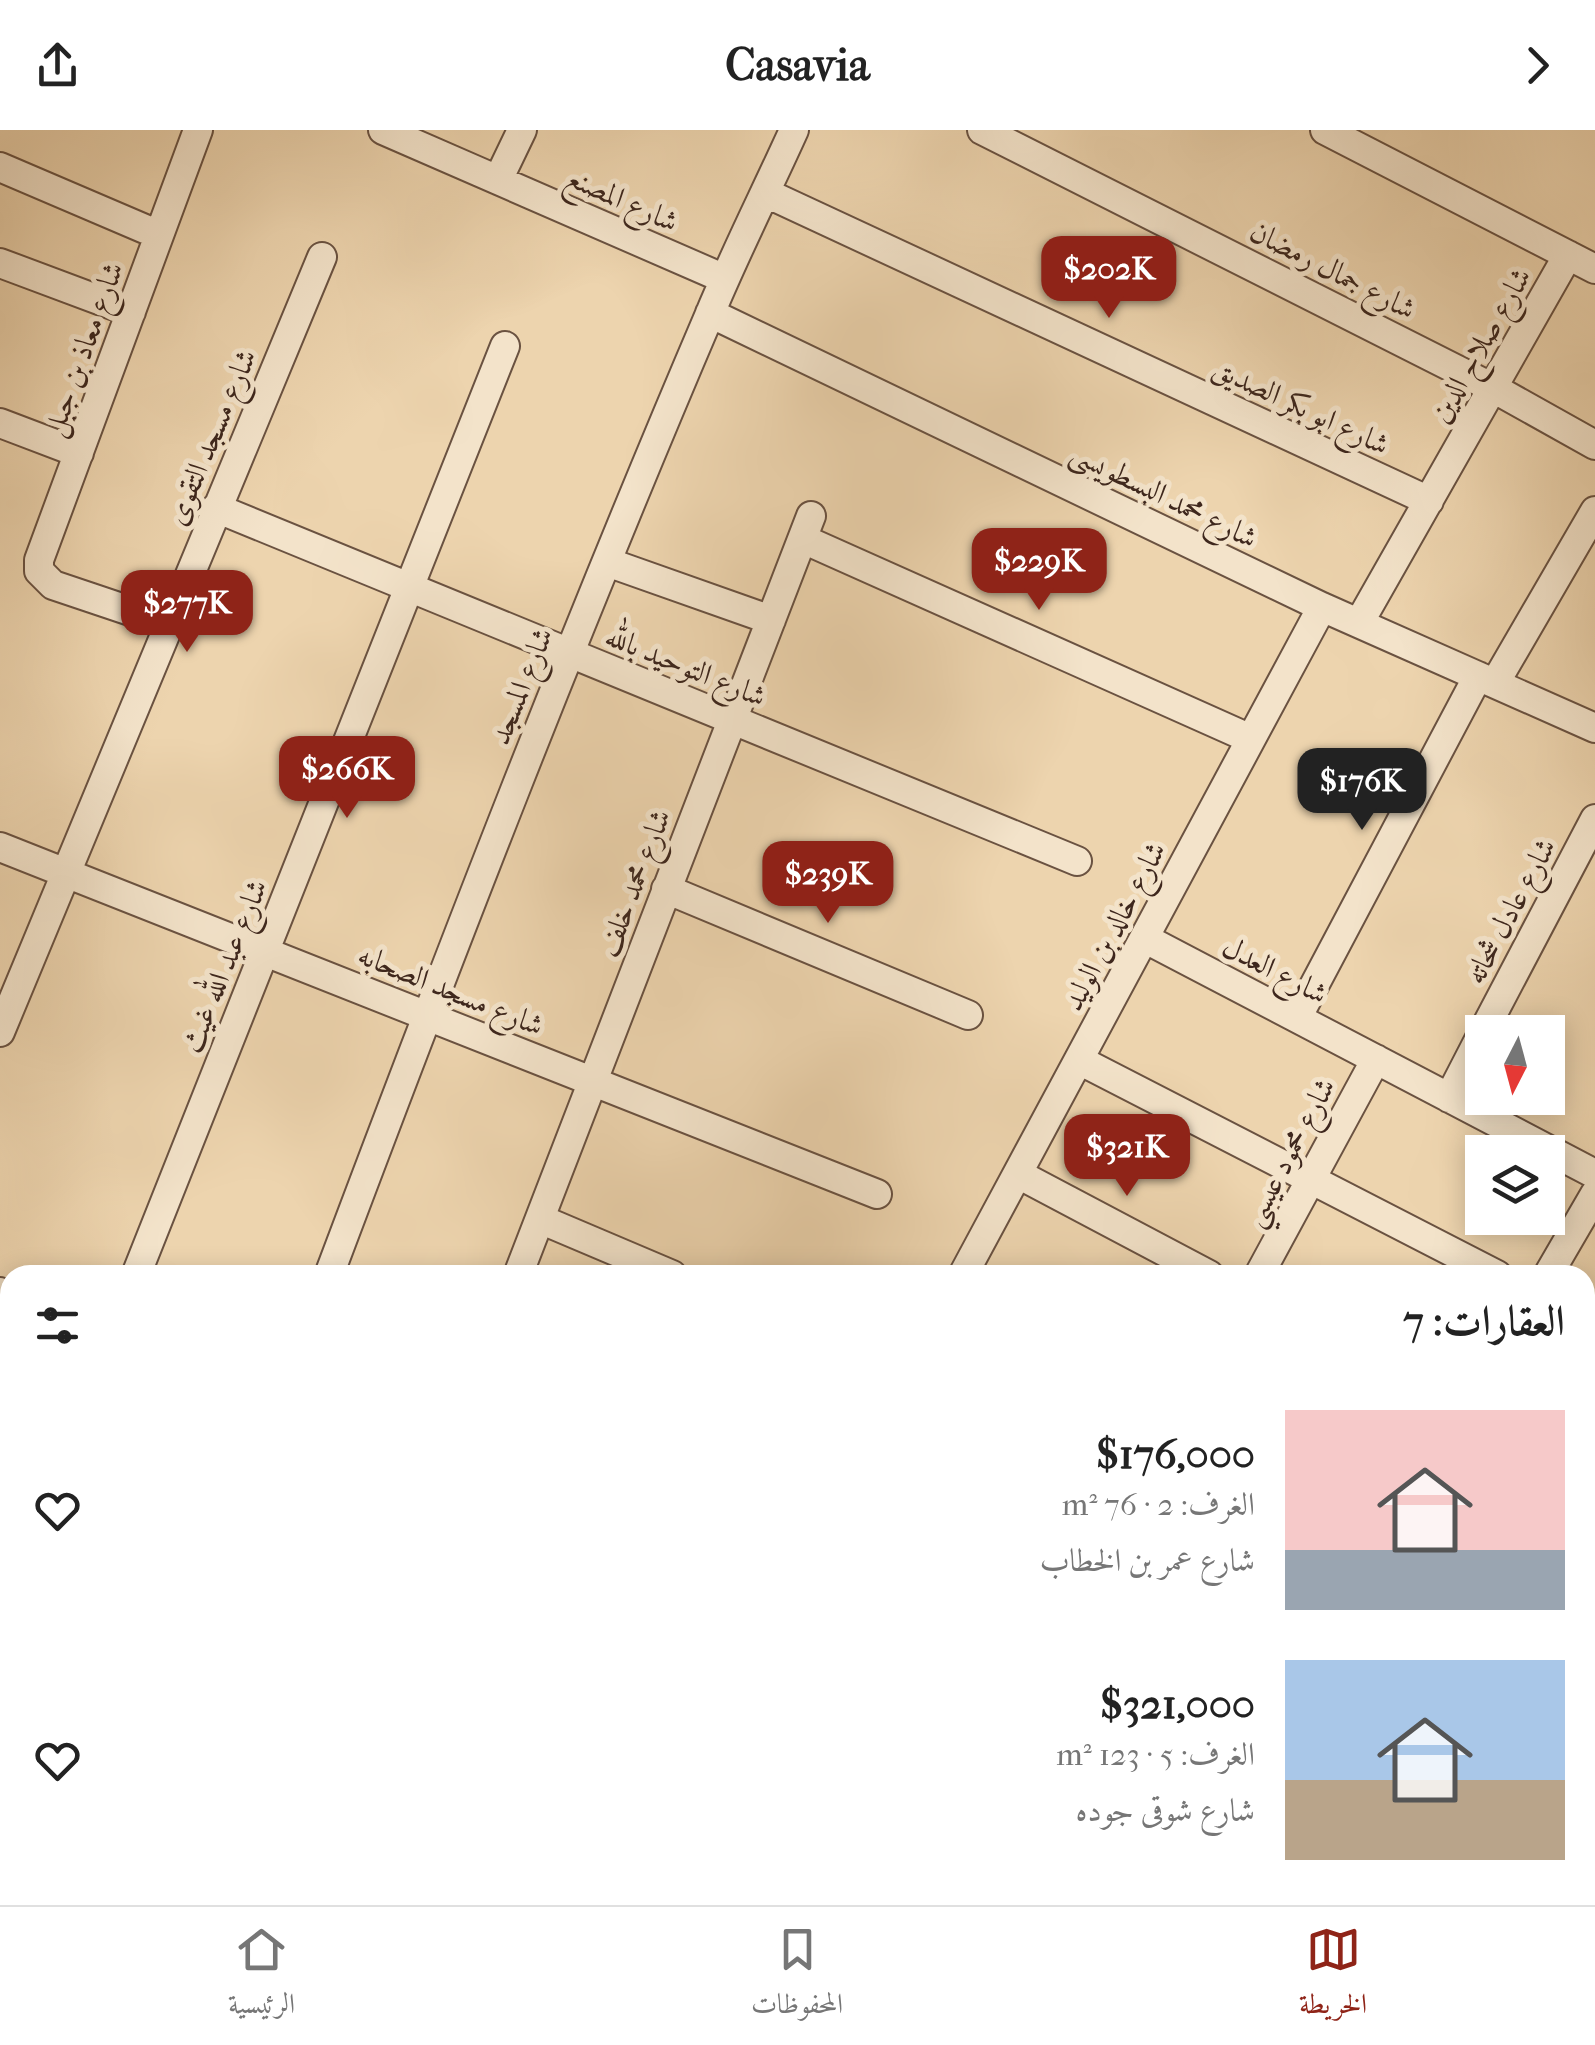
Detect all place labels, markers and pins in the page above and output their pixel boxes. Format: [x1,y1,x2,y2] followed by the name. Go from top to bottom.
[1039,236,1179,321] pin: $202K
[969,528,1109,613] pin: $229K
[117,570,257,655] pin: $277K
[277,736,417,821] pin: $266K
[1292,748,1432,833] pin: $176K
[758,841,898,926] pin: $239K
[1057,1114,1197,1199] pin: $321K

